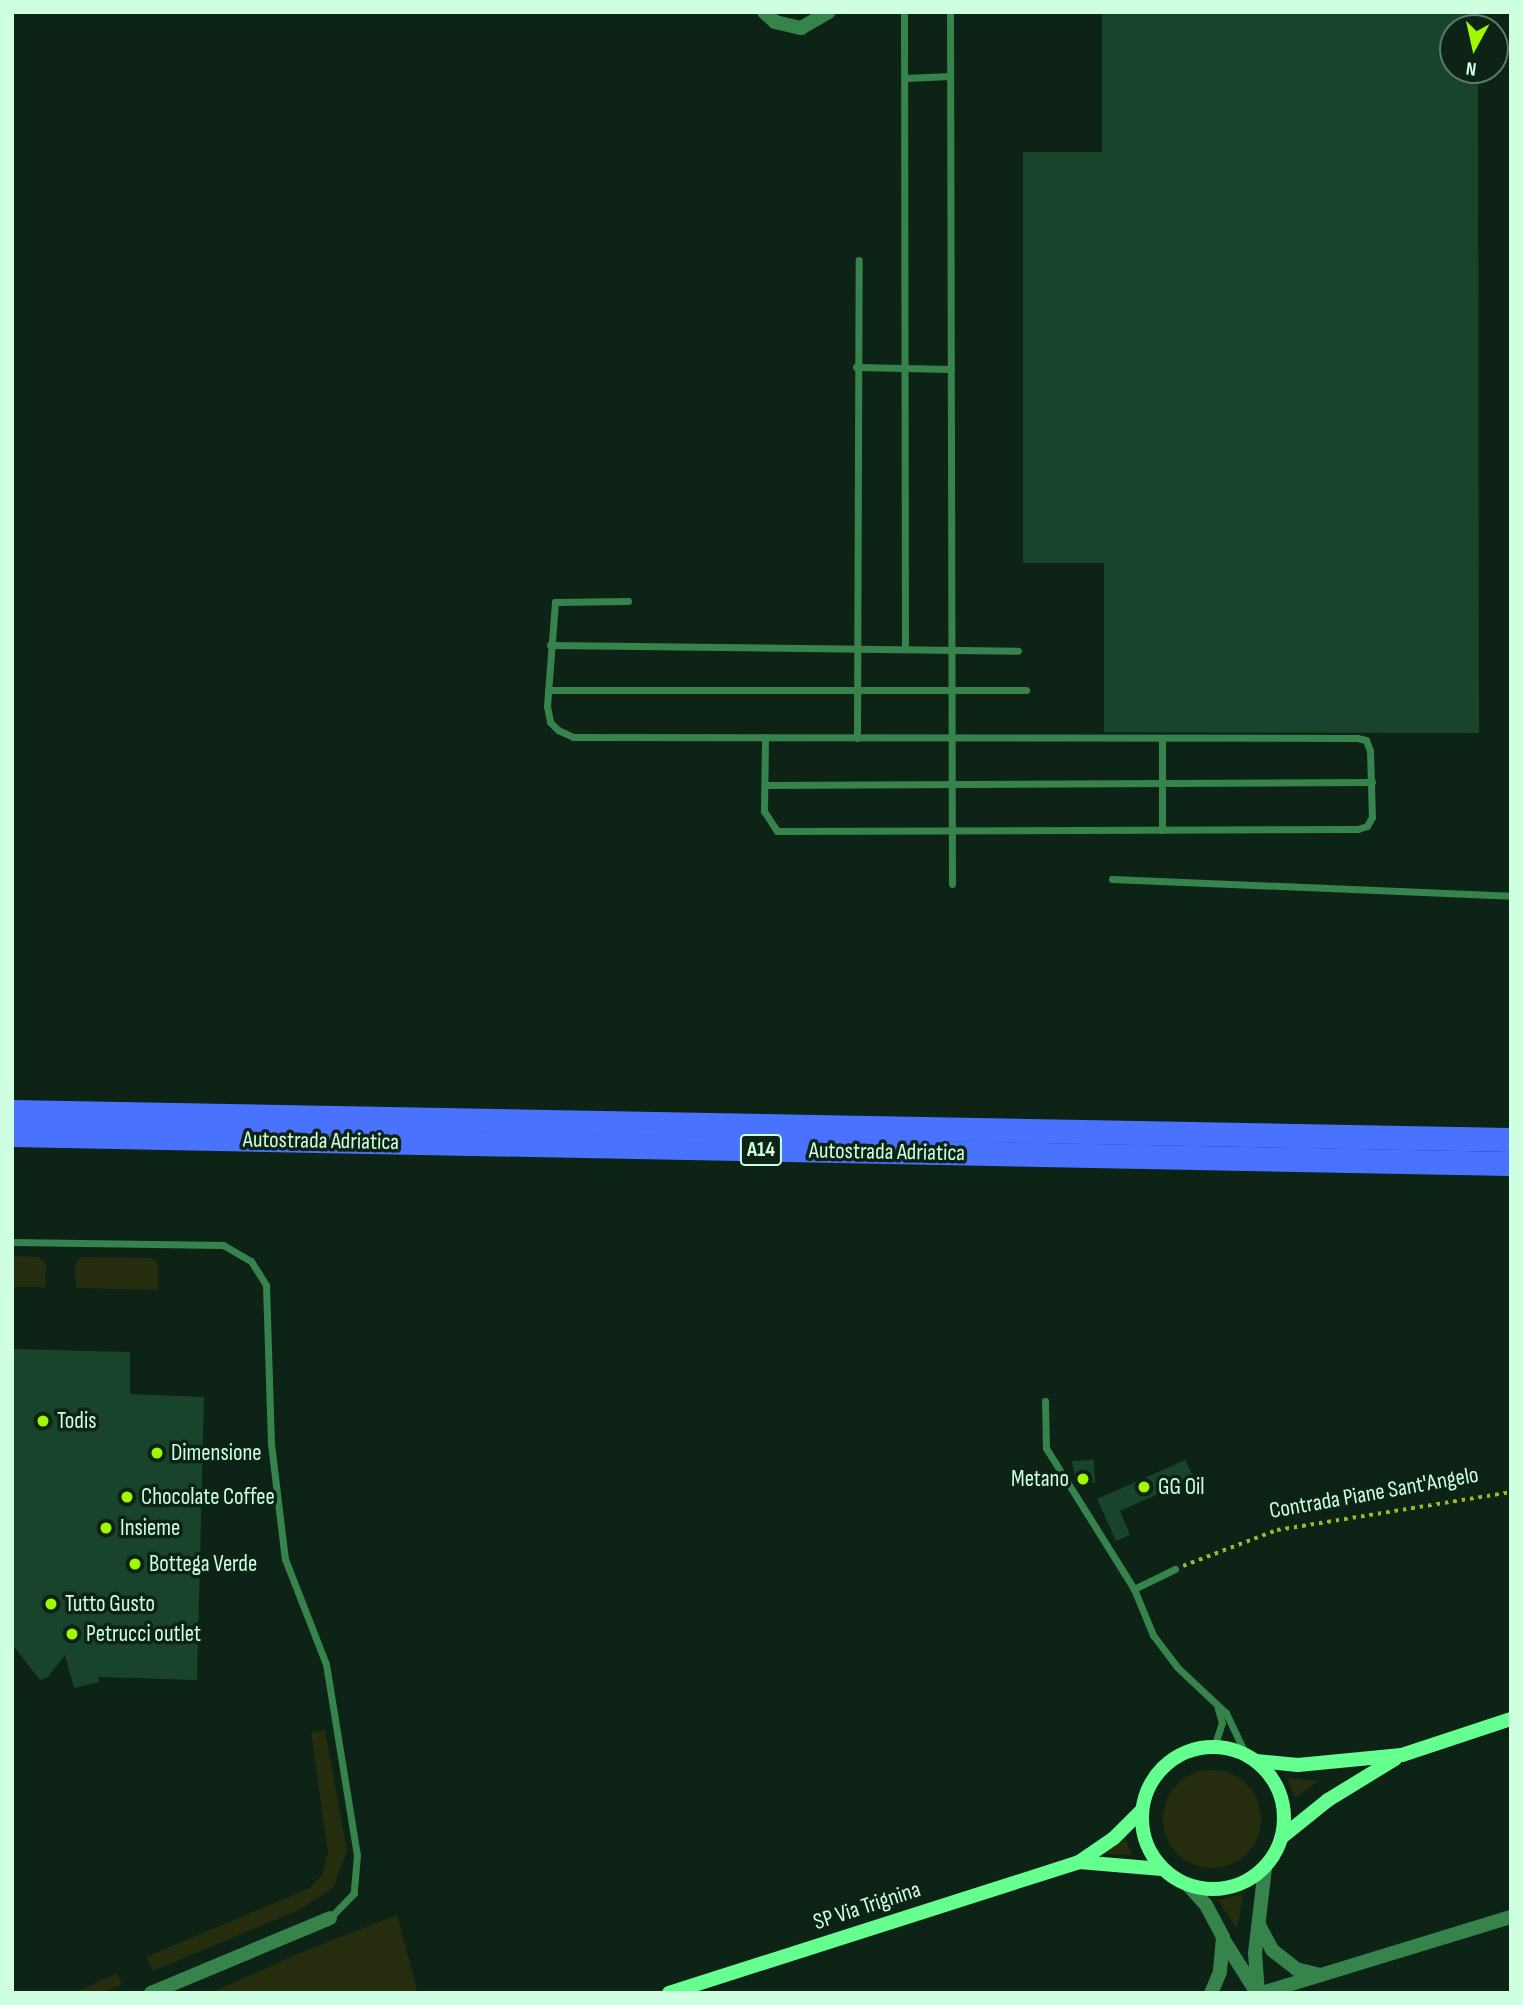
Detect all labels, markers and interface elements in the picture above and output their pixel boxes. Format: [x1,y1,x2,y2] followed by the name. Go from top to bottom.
[1439,14,1509,84] north arrow
[1465,56,1478,80] text: N
[243,1126,399,1156] street label: Autostrada Adriatica
[738,1132,784,1168] road number: A14
[809,1137,965,1167] street label: Autostrada Adriatica
[57,1407,96,1435] place label: Todis
[35,1413,51,1429] marker: Todis
[171,1439,262,1467] place label: Dimensione
[149,1445,165,1461] marker: Dimensione
[1267,1461,1481,1525] street label: Contrada Piane Sant'Angelo
[1011,1465,1069,1493] place label: Metano
[1075,1471,1091,1487] marker: Metano
[1158,1473,1205,1501] place label: GG Oil
[1136,1479,1152,1495] marker: GG Oil
[141,1483,275,1511] place label: Chocolate Coffee
[119,1489,135,1505] marker: Chocolate Coffee
[120,1514,180,1542] place label: Insieme
[98,1520,114,1536] marker: Insieme
[149,1550,257,1578] place label: Bottega Verde
[127,1556,143,1572] marker: Bottega Verde
[65,1590,155,1618] place label: Tutto Gusto
[43,1596,59,1612] marker: Tutto Gusto
[86,1620,201,1648] place label: Petrucci outlet
[64,1626,80,1642] marker: Petrucci outlet
[810,1876,924,1936] street label: SP Via Trignina

